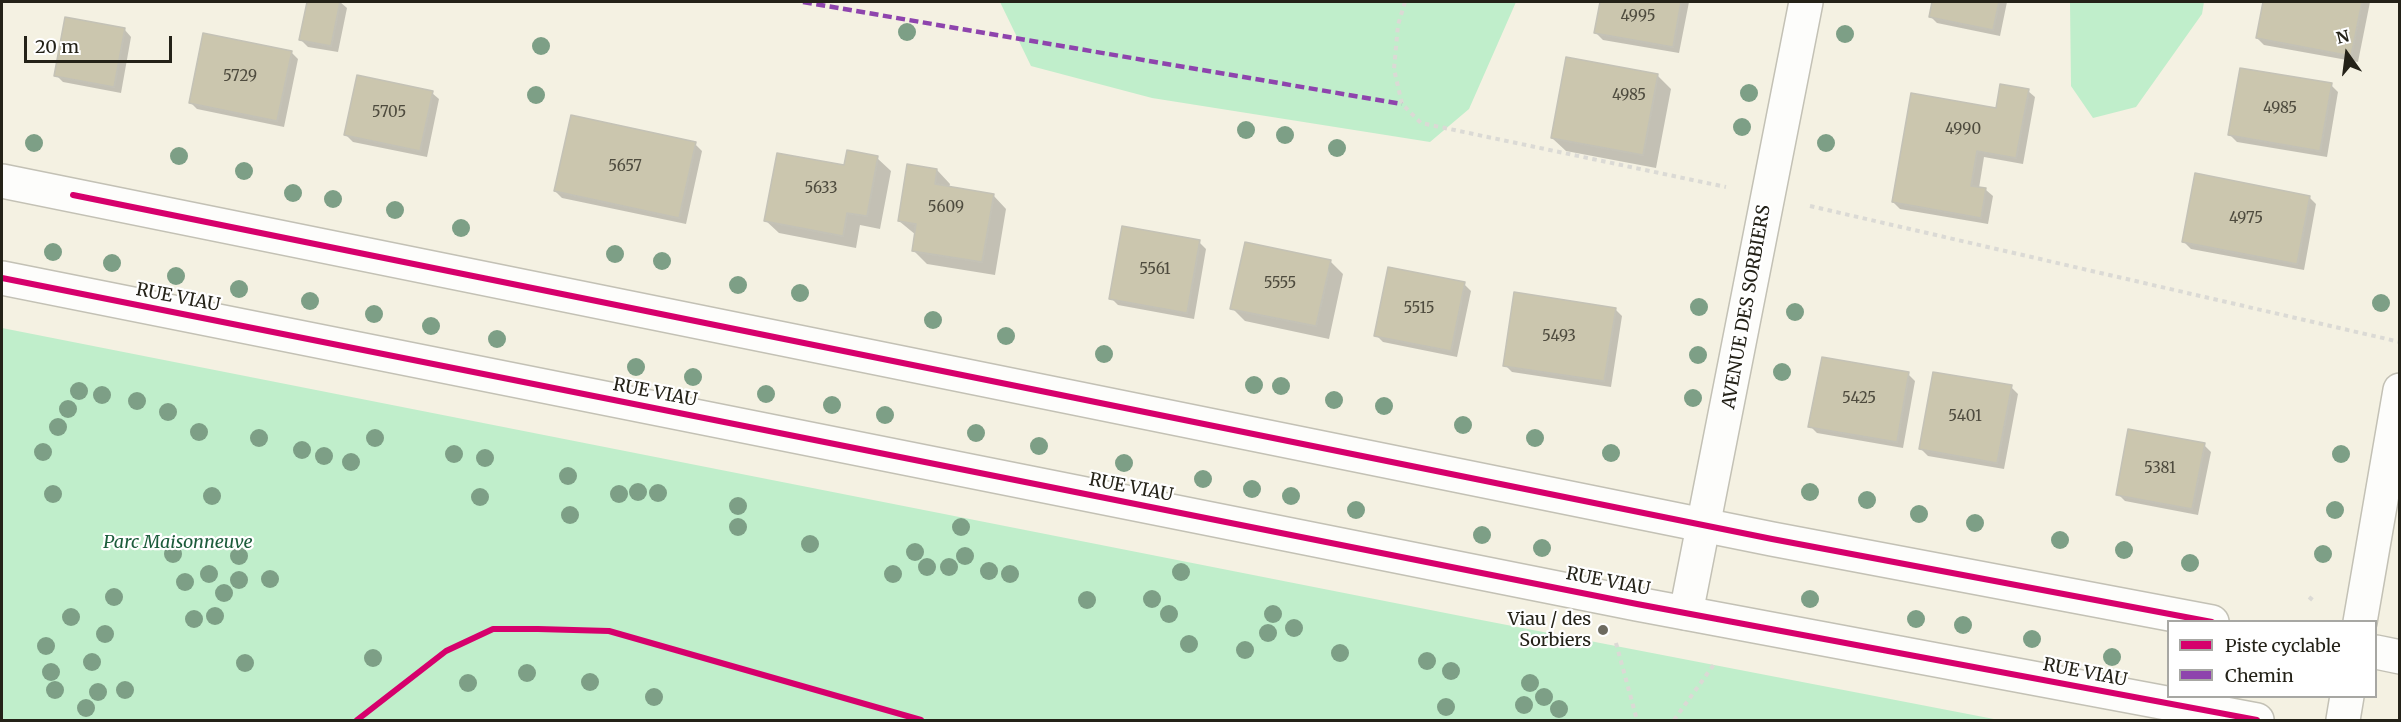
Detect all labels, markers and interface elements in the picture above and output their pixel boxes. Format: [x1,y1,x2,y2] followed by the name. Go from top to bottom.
[1621,8,1655,26] house number: 4995
[27,24,176,62] scale bar
[2317,24,2377,84] north arrow
[2334,25,2351,48] text: N
[35,35,79,58] text: 20 m
[223,68,257,86] house number: 5729
[1612,87,1646,105] house number: 4985
[2263,100,2297,118] house number: 4985
[372,104,406,122] house number: 5705
[1945,121,1981,139] house number: 4990
[608,158,642,176] house number: 5657
[804,180,838,198] house number: 5633
[928,199,964,217] house number: 5609
[1718,203,1776,411] street label: AVENUE DES SORBIERS
[2229,210,2263,228] house number: 4975
[1139,261,1171,279] house number: 5561
[1264,275,1296,293] house number: 5555
[134,279,222,317] street label: RUE VIAU
[1403,300,1435,318] house number: 5515
[1542,328,1576,346] house number: 5493
[611,374,699,412] street label: RUE VIAU
[1842,390,1876,408] house number: 5425
[1948,408,1982,426] house number: 5401
[2144,460,2176,478] house number: 5381
[1087,469,1175,507] street label: RUE VIAU
[103,532,253,554] park label: Parc Maisonneuve
[1564,563,1652,601] street label: RUE VIAU
[1508,609,1591,652] place label: Viau / des Sorbiers
[2167,620,2377,698] legend
[1596,623,1610,637] marker: Viau / des Sorbiers
[2225,634,2341,657] text: Piste cyclable
[2041,654,2129,692] street label: RUE VIAU
[2225,664,2294,687] text: Chemin

